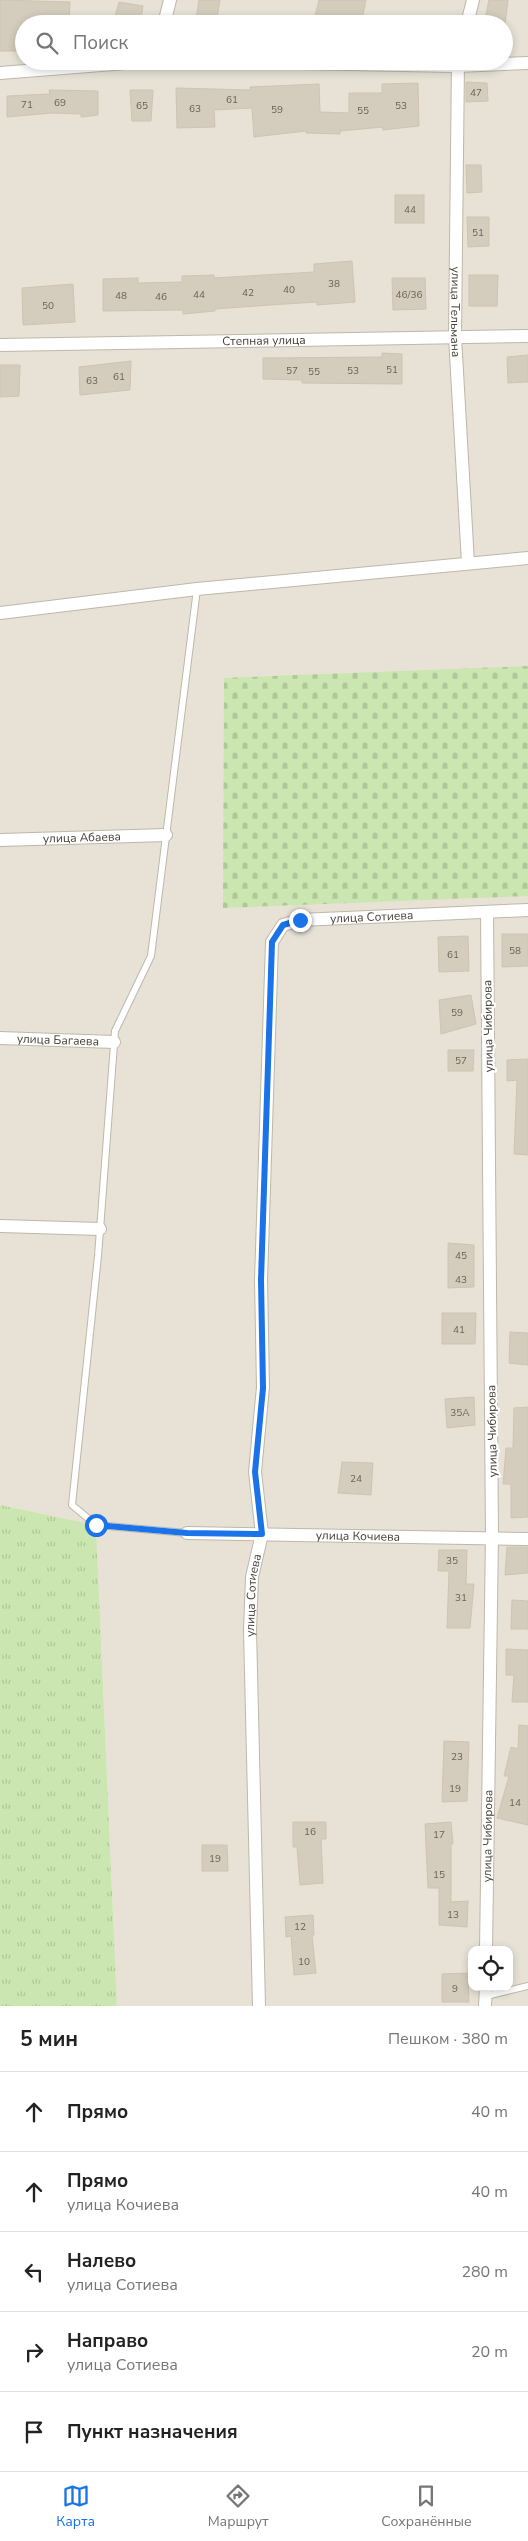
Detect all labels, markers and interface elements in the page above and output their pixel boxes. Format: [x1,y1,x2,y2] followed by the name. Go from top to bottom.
[15,15,513,70] search box
[33,29,61,57] icon: search
[73,30,128,56] text: Поиск
[470,86,482,100] house number: 47
[226,93,238,107] house number: 61
[54,96,66,110] house number: 69
[21,98,33,112] house number: 71
[136,99,148,113] house number: 65
[395,99,407,113] house number: 53
[189,102,201,116] house number: 63
[271,103,283,117] house number: 59
[357,104,369,118] house number: 55
[404,203,416,217] house number: 44
[472,226,484,240] house number: 51
[447,267,464,358] street label: улица Тельмана
[328,277,340,291] house number: 38
[283,283,295,297] house number: 40
[242,286,254,300] house number: 42
[193,288,205,302] house number: 44
[396,288,422,302] house number: 46/36
[115,289,127,303] house number: 48
[155,290,167,304] house number: 46
[42,299,54,313] house number: 50
[222,332,306,349] street label: Степная улица
[386,363,398,377] house number: 51
[286,364,298,378] house number: 57
[347,364,359,378] house number: 53
[308,365,320,379] house number: 55
[113,370,125,384] house number: 61
[86,374,98,388] house number: 63
[43,828,121,847] street label: улица Абаева
[330,907,414,927] street label: улица Сотиева
[289,909,312,932] route end
[509,944,521,958] house number: 58
[447,948,459,962] house number: 61
[479,980,497,1072] street label: улица Чибирова
[451,1006,463,1020] house number: 59
[17,1031,99,1049] street label: улица Багаева
[455,1054,467,1068] house number: 57
[455,1249,467,1263] house number: 45
[455,1273,467,1287] house number: 43
[453,1323,465,1337] house number: 41
[483,1385,501,1477] street label: улица Чибирова
[450,1406,470,1420] house number: 35А
[350,1472,362,1486] house number: 24
[85,1514,108,1537] route start
[316,1527,400,1545] street label: улица Кочиева
[242,1552,265,1637] street label: улица Сотиева
[446,1554,458,1568] house number: 35
[455,1591,467,1605] house number: 31
[451,1750,463,1764] house number: 23
[449,1782,461,1796] house number: 19
[479,1790,496,1882] street label: улица Чибирова
[509,1796,521,1810] house number: 14
[304,1825,316,1839] house number: 16
[433,1828,445,1842] house number: 17
[209,1852,221,1866] house number: 19
[433,1868,445,1882] house number: 15
[447,1908,459,1922] house number: 13
[294,1920,306,1934] house number: 12
[468,1946,513,1991] map controls
[468,1946,513,1991] button: locate
[298,1955,310,1969] house number: 10
[452,1982,458,1996] house number: 9
[20,2025,78,2053] text: 5 мин
[388,2028,508,2050] text: Пешком · 380 m
[20,2098,48,2126] icon: ahead
[67,2099,128,2125] text: Прямо
[471,2101,508,2123] text: 40 m
[67,2168,128,2194] text: Прямо
[20,2178,48,2206] icon: ahead
[471,2181,508,2203] text: 40 m
[67,2194,179,2216] text: улица Кочиева
[67,2248,136,2274] text: Налево
[20,2258,48,2286] icon: left
[461,2261,508,2283] text: 280 m
[67,2274,178,2296] text: улица Сотиева
[67,2328,148,2354] text: Направо
[20,2338,48,2366] icon: right
[471,2341,508,2363] text: 20 m
[67,2354,178,2376] text: улица Сотиева
[20,2418,48,2446] icon: arrive
[67,2419,238,2445] text: Пункт назначения
[56,2482,95,2531] tab: Карта
[208,2482,268,2531] tab: Маршрут
[381,2482,472,2531] tab: Сохранённые

